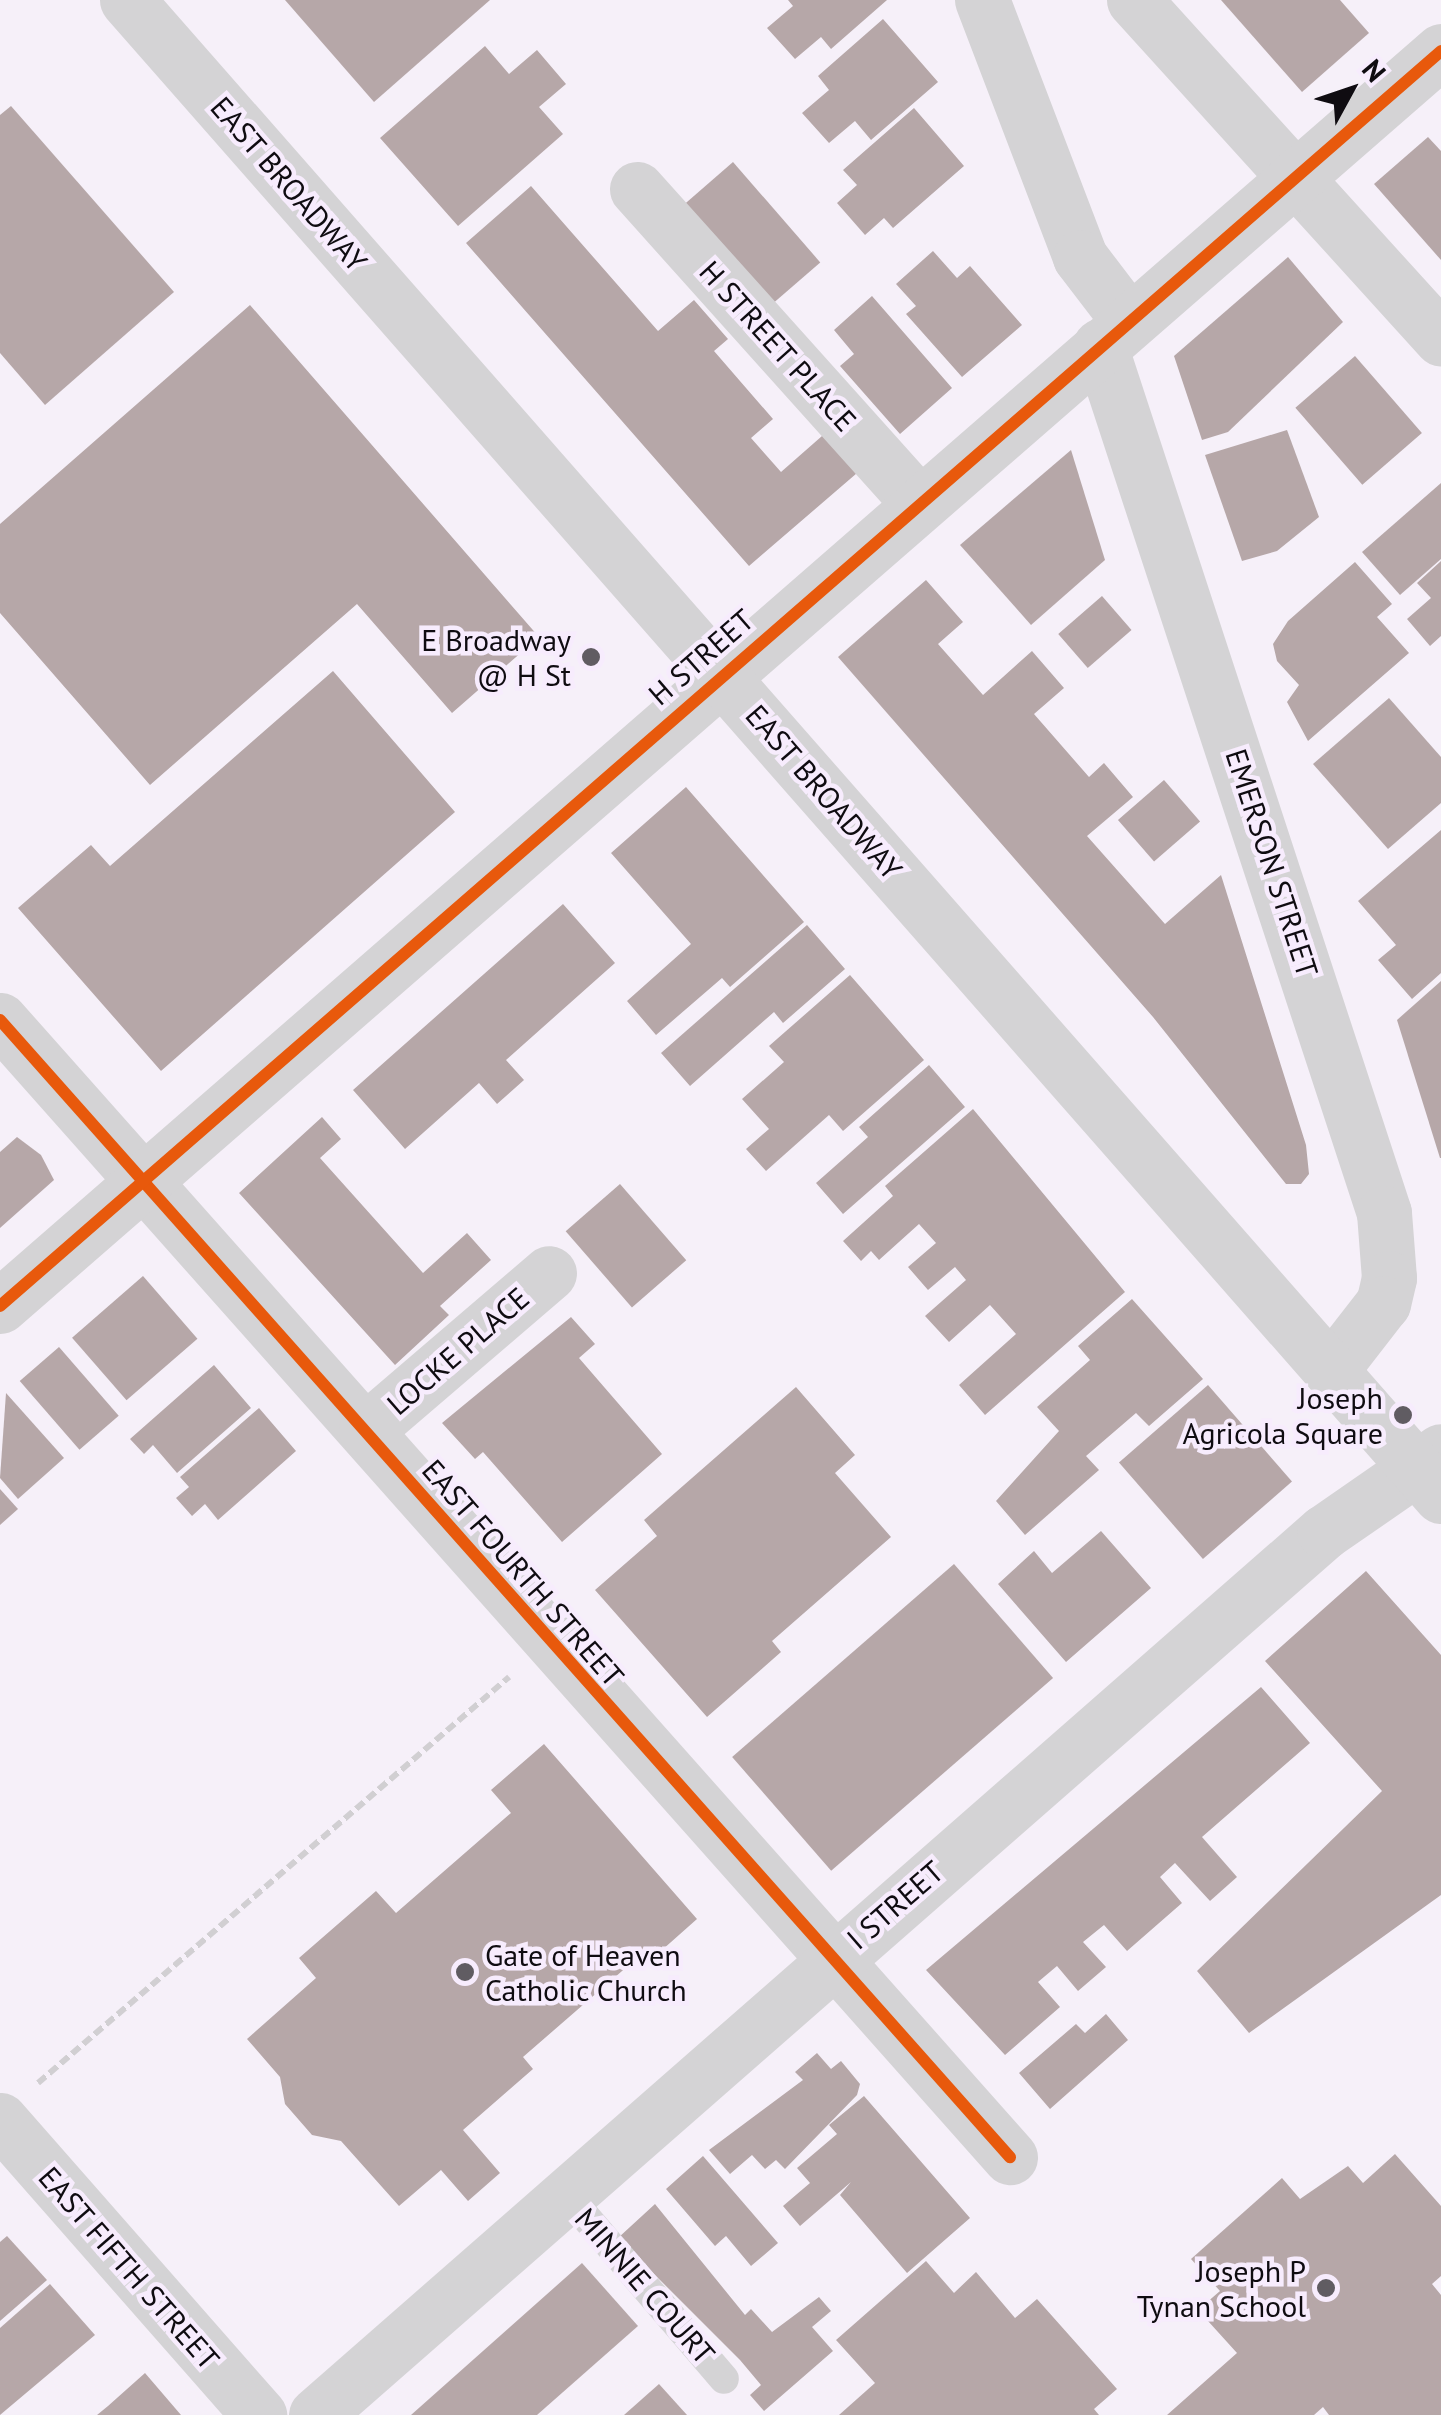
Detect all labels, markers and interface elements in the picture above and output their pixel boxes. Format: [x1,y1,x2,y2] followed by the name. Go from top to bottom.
[1301,40,1401,140] north arrow
[1354,51,1394,89] text: N
[203,89,375,279] street label: EAST BROADWAY
[692,253,864,439] street label: H STREET PLACE
[641,602,761,712] street label: H STREET
[421,622,571,692] place label: E Broadway @ H St
[580,646,602,668] marker: E Broadway @ H St
[738,697,910,887] street label: EAST BROADWAY
[1218,744,1326,982] street label: EMERSON STREET
[380,1280,536,1422] street label: LOCKE PLACE
[1182,1380,1383,1450] place label: Joseph Agricola Square
[1392,1404,1414,1426] marker: Joseph Agricola Square
[414,1452,632,1694] street label: EAST FOURTH STREET
[839,1853,951,1957] street label: I STREET
[485,1937,687,2008] place label: Gate of Heaven Catholic Church
[454,1961,476,1983] marker: Gate of Heaven Catholic Church
[31,2159,227,2377] street label: EAST FIFTH STREET
[568,2201,722,2371] street label: MINNIE COURT
[1137,2253,1306,2324] place label: Joseph P Tynan School
[1315,2277,1337,2299] marker: Joseph P Tynan School

